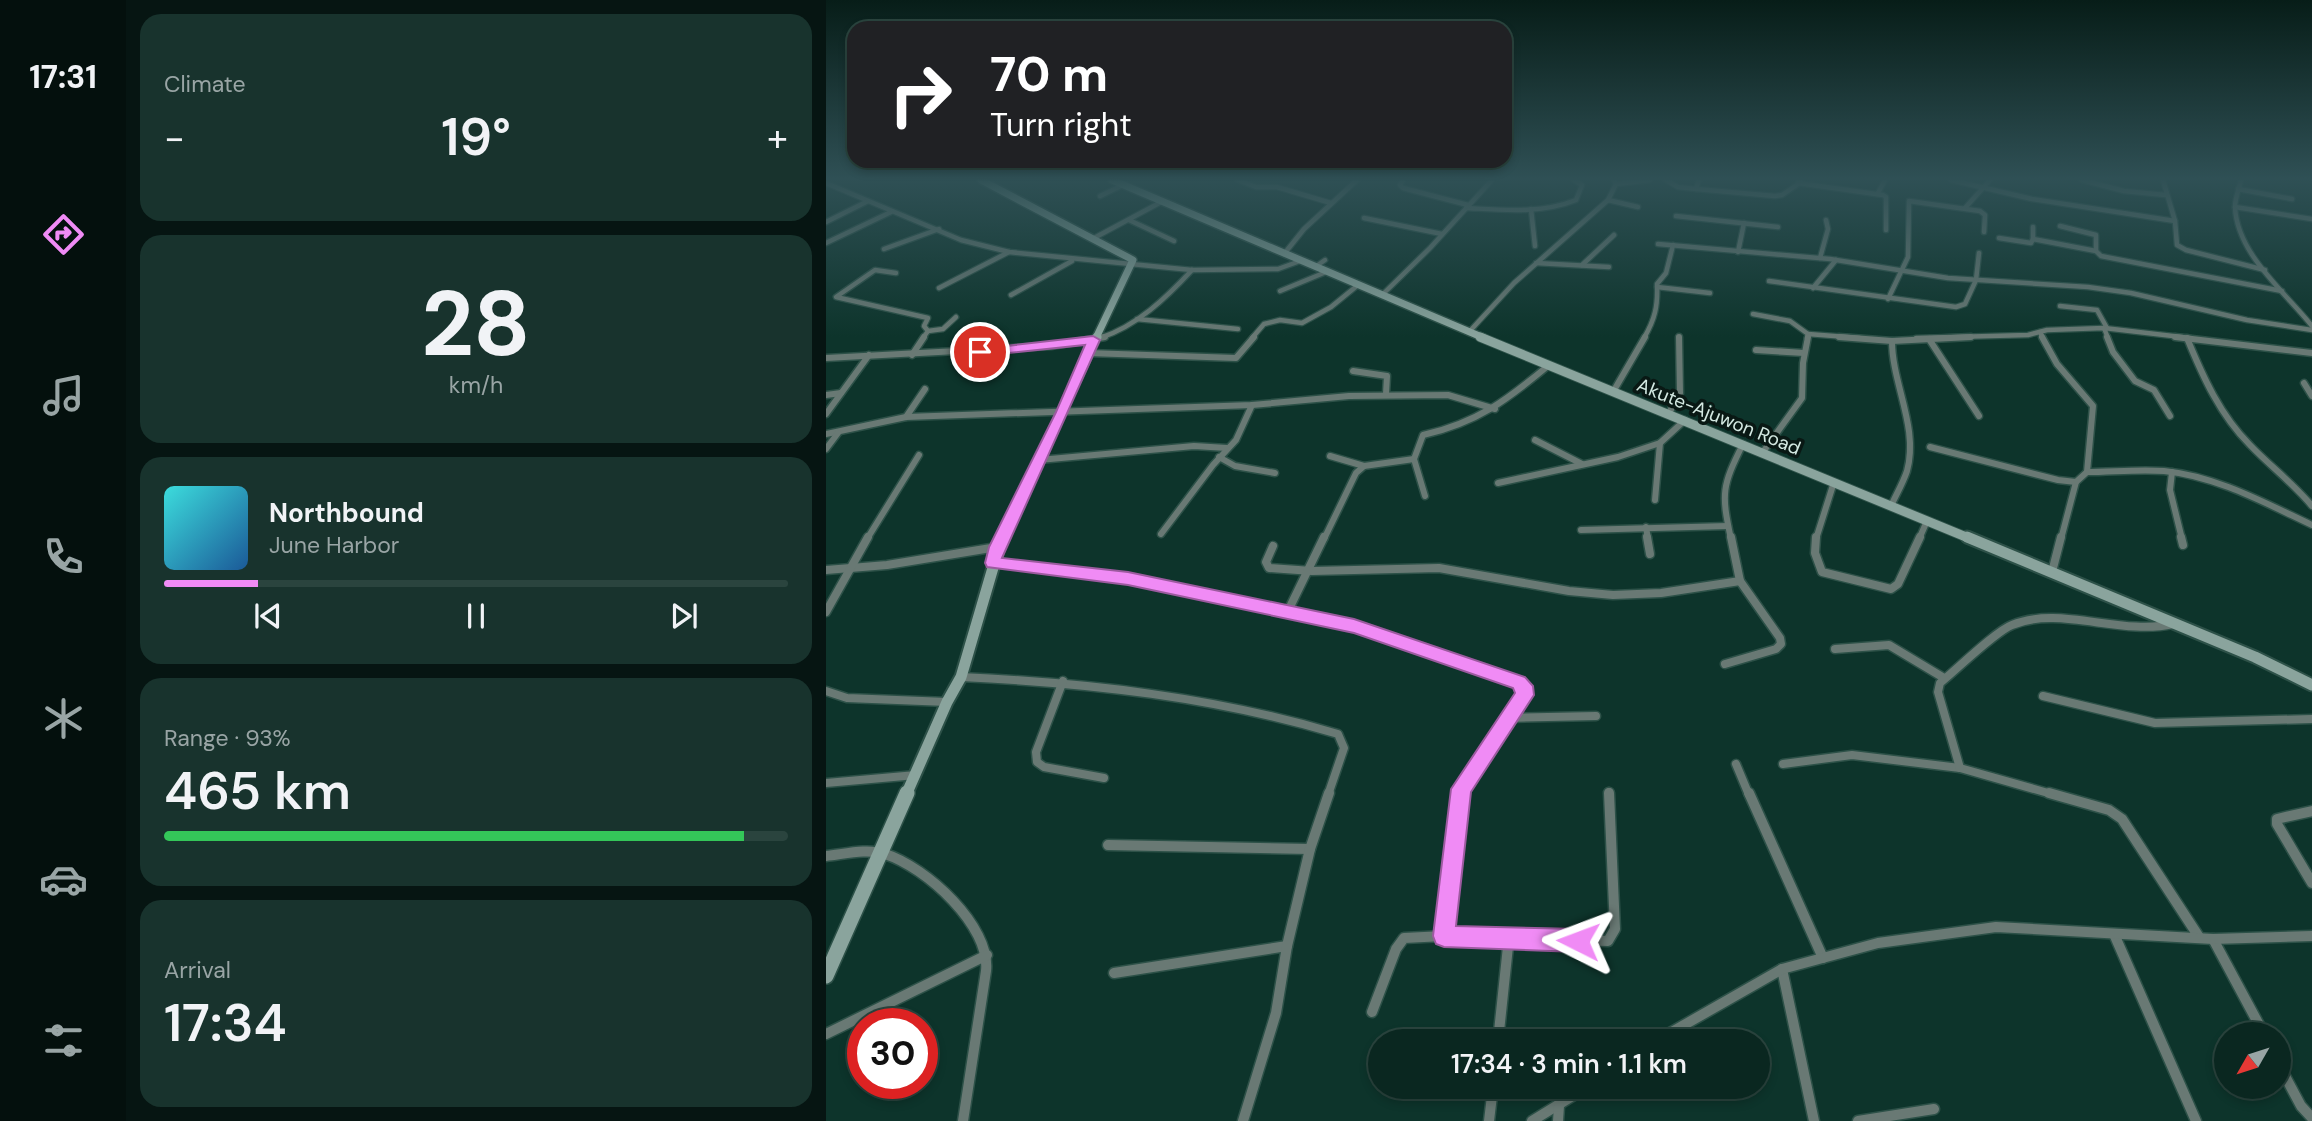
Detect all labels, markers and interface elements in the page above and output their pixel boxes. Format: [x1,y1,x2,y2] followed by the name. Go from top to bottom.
[990,42,1108,106] text: 70 m
[875,49,966,140] icon: right
[29,56,97,98] text: 17:31
[164,69,246,99] text: Climate
[441,103,511,171] text: 19°
[990,104,1132,146] text: Turn right
[164,113,185,163] text: −
[767,113,788,163] text: +
[39,210,88,259] icon: directions
[421,265,531,383] text: 28
[950,322,1010,382] pin
[961,333,999,371] icon: arrive
[449,370,503,400] text: km/h
[39,371,88,420] icon: music
[1633,372,1804,461] street label: Akute-Ajuwon Road
[269,496,424,530] text: Northbound
[269,530,399,560] text: June Harbor
[39,532,88,581] icon: phone
[249,597,287,635] icon: previous
[457,597,495,635] icon: pause
[665,597,703,635] icon: next
[39,694,88,743] icon: climate
[164,723,291,753] text: Range · 93%
[164,757,351,825] text: 465 km
[39,855,88,904] icon: car
[1541,904,1615,978] position arrow
[164,955,231,985] text: Arrival
[164,989,287,1057] text: 17:34
[847,1008,938,1099] speed limit sign: 30
[39,1016,88,1065] icon: filters
[2214,1022,2291,1099] north arrow
[2214,1022,2291,1099] map controls
[1451,1047,1687,1081] text: 17:34 · 3 min · 1.1 km

